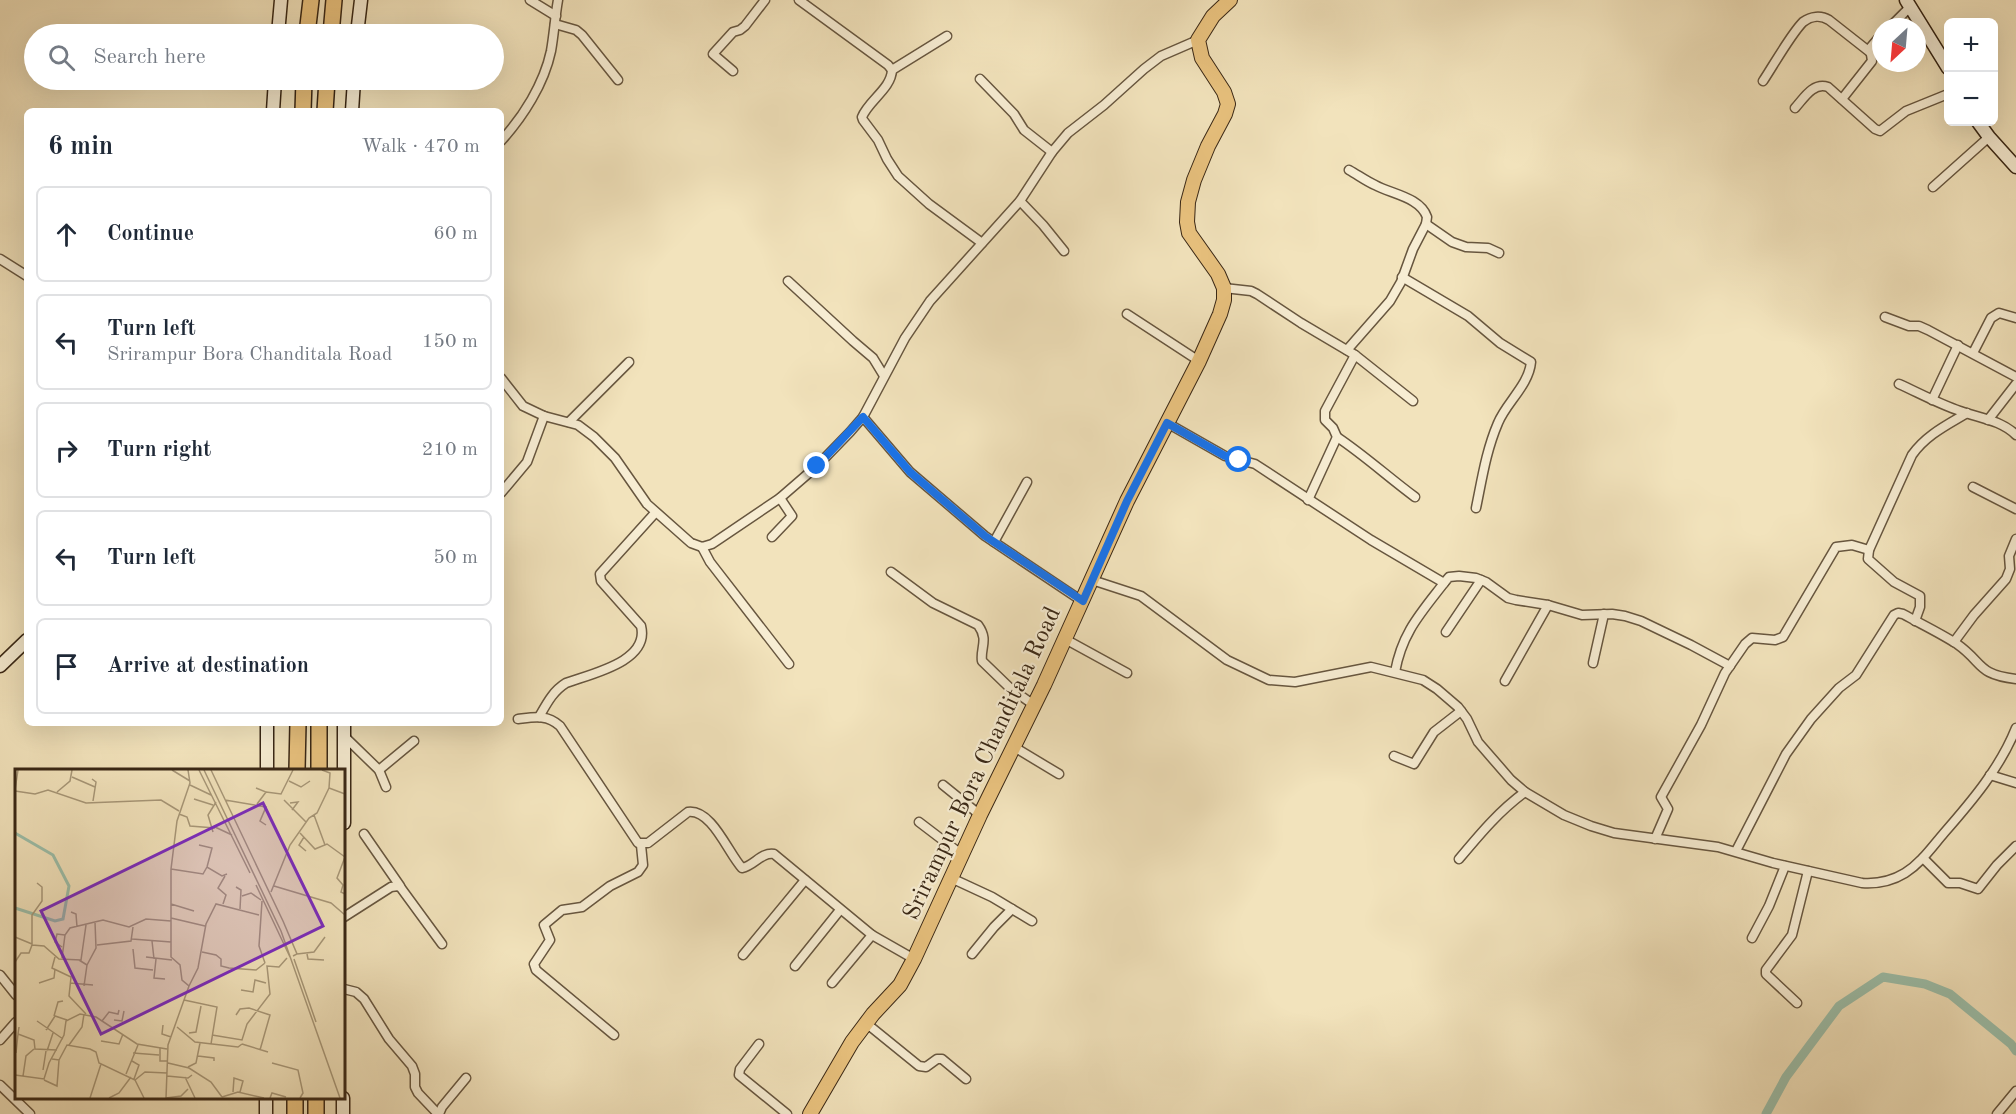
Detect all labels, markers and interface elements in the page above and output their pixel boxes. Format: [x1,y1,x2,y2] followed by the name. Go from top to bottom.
[1872,18,1926,72] north arrow
[1944,18,1998,126] map controls
[1944,18,1998,72] button: +
[24,24,504,90] search box
[45,41,78,74] icon: search
[93,46,206,68] text: Search here
[1944,72,1998,126] button: −
[48,134,113,160] text: 6 min
[361,137,480,157] text: Walk · 470 m
[50,218,83,251] icon: ahead
[107,223,194,245] text: Continue
[433,224,478,244] text: 60 m
[107,318,196,340] text: Turn left
[50,326,83,359] icon: left
[422,332,478,352] text: 150 m
[107,345,392,365] text: Srirampur Bora Chanditala Road
[50,434,83,467] icon: right
[107,439,211,461] text: Turn right
[422,440,478,460] text: 210 m
[1225,446,1251,472] route start
[803,452,829,478] route end
[50,542,83,575] icon: left
[107,547,196,569] text: Turn left
[433,548,478,568] text: 50 m
[900,604,1066,924] street label: Srirampur Bora Chanditala Road
[50,650,83,683] icon: arrive
[107,655,309,677] text: Arrive at destination
[15,769,345,1099] inset map

